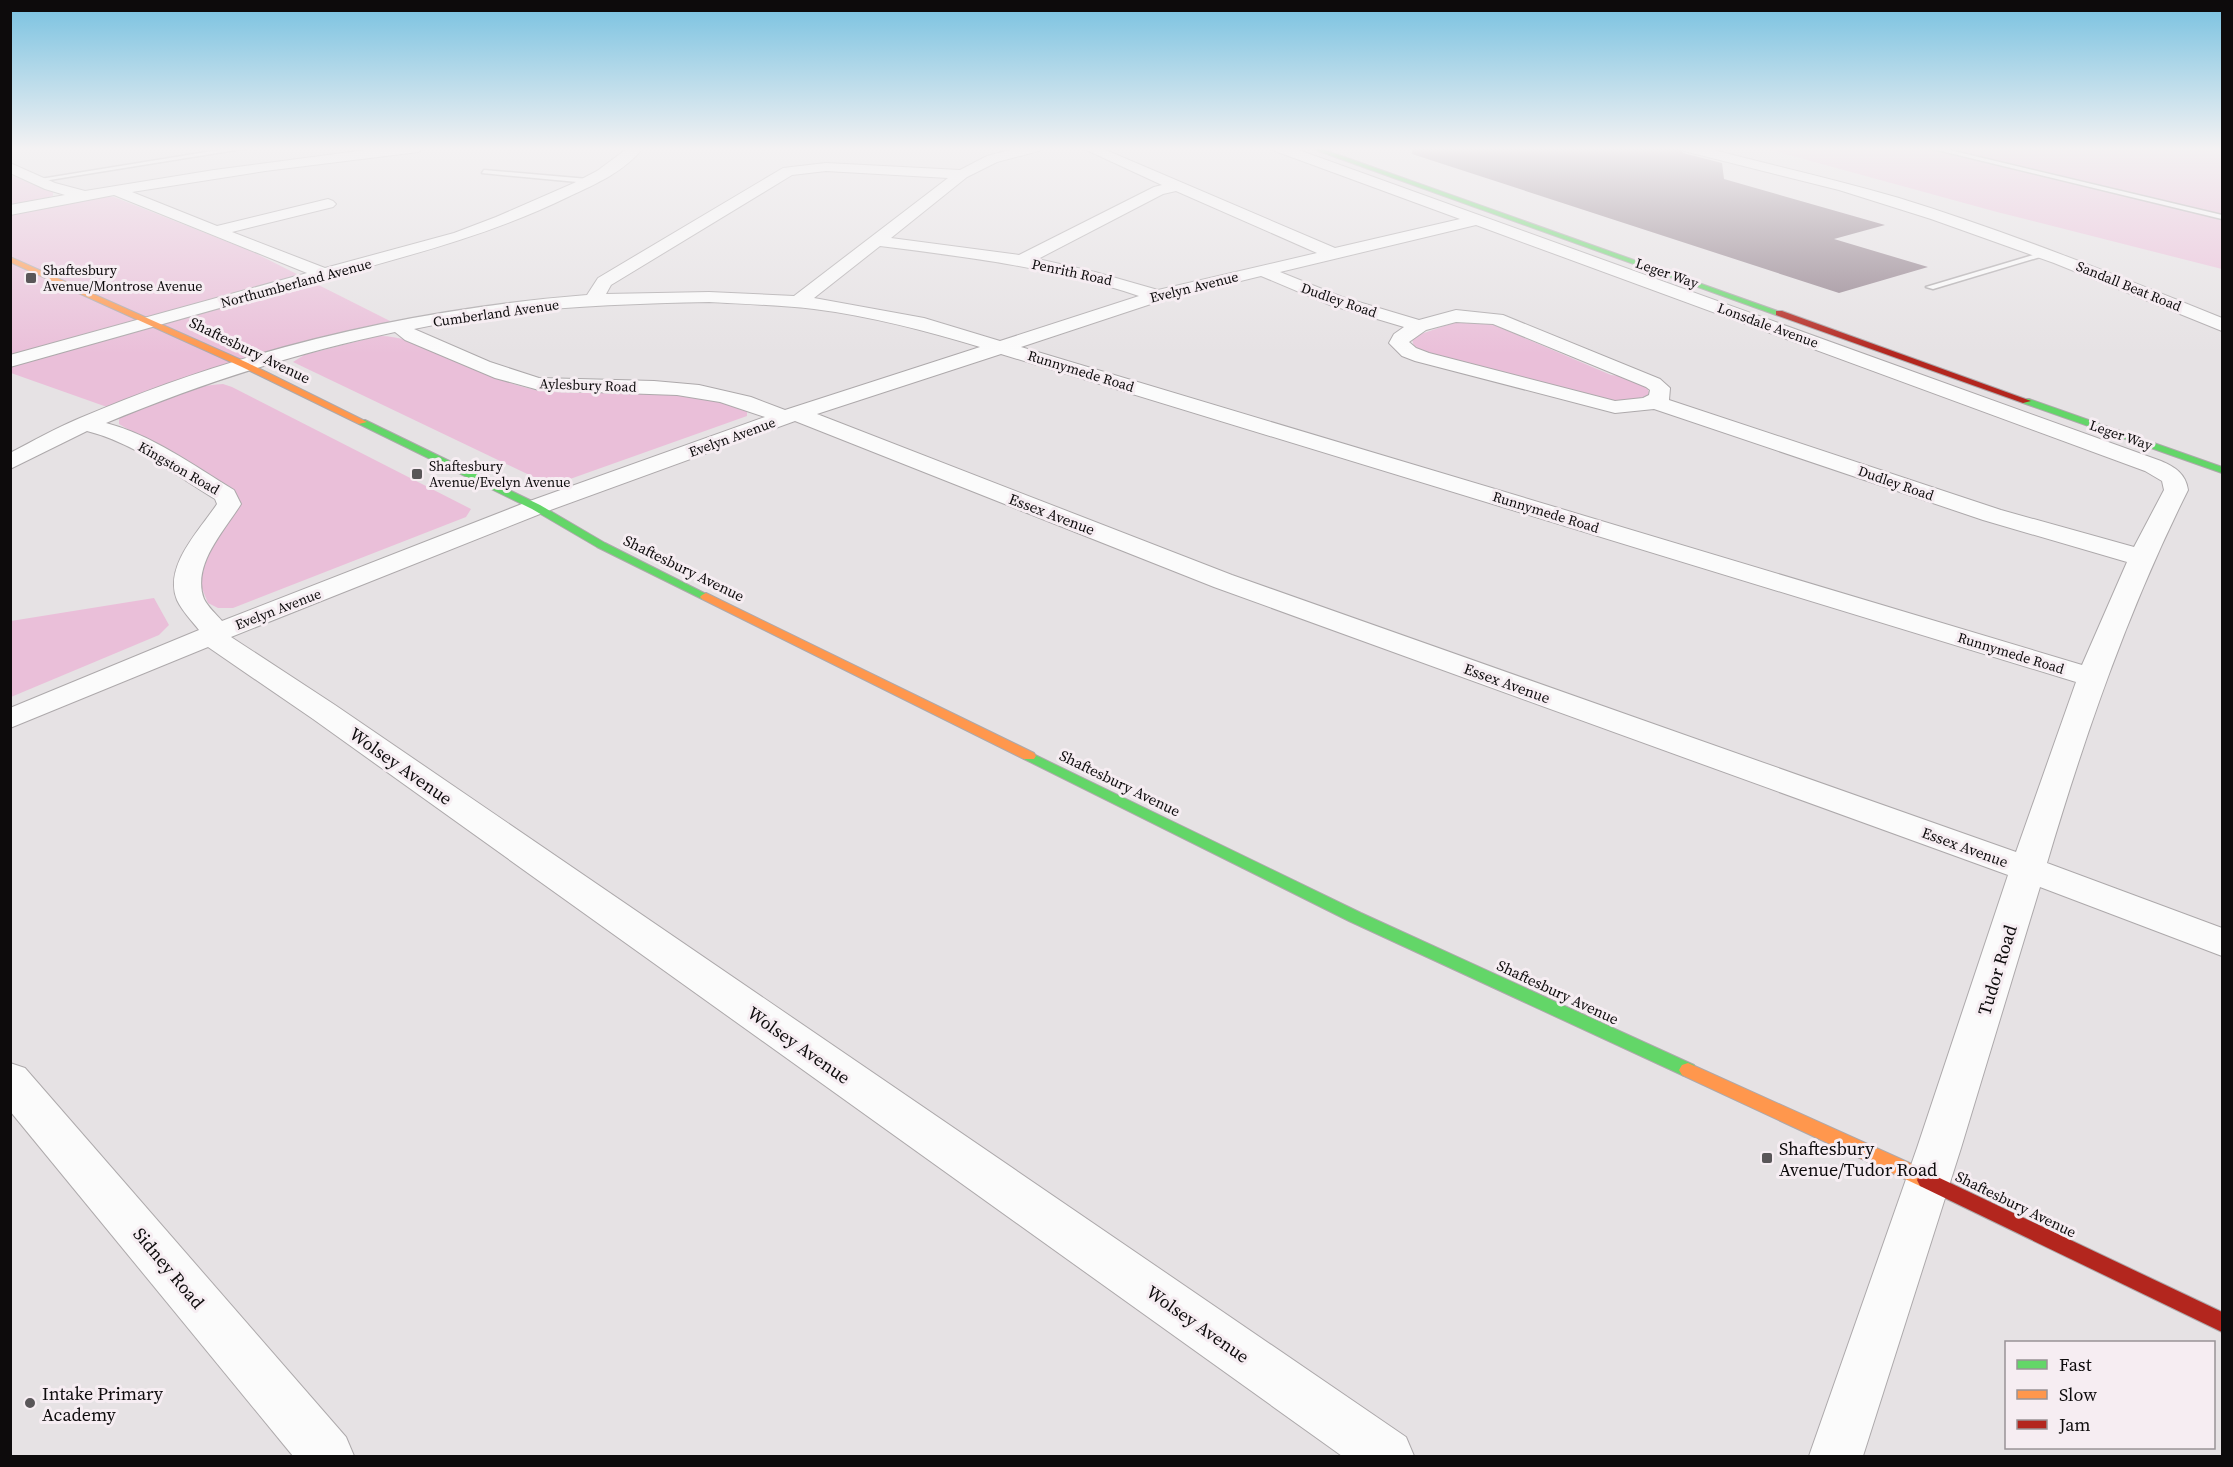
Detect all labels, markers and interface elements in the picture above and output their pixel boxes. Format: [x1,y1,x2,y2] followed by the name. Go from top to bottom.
[218,253,374,313] street label: Northumberland Avenue
[1633,253,1702,293] street label: Leger Way
[1030,254,1114,290] street label: Penrith Road
[2073,256,2185,316] street label: Sandall Beat Road
[43,260,202,296] place label: Shaftesbury Avenue/Montrose Avenue
[1148,266,1240,308] street label: Evelyn Avenue
[24,271,38,285] marker: Shaftesbury Avenue/Montrose Avenue
[1298,278,1380,322] street label: Dudley Road
[432,294,560,332] street label: Cumberland Avenue
[1715,297,1821,353] street label: Lonsdale Avenue
[186,312,314,389] street label: Shaftesbury Avenue
[1025,345,1137,397] street label: Runnymede Road
[539,373,637,397] street label: Aylesbury Road
[686,412,778,462] street label: Evelyn Avenue
[2087,415,2156,455] street label: Leger Way
[135,437,223,499] street label: Kingston Road
[429,456,570,492] place label: Shaftesbury Avenue/Evelyn Avenue
[1855,461,1937,505] street label: Dudley Road
[410,467,424,481] marker: Shaftesbury Avenue/Evelyn Avenue
[1490,486,1602,538] street label: Runnymede Road
[1006,488,1098,540] street label: Essex Avenue
[620,530,748,607] street label: Shaftesbury Avenue
[232,583,324,635] street label: Evelyn Avenue
[1955,627,2067,679] street label: Runnymede Road
[1461,658,1553,708] street label: Essex Avenue
[345,721,457,811] street label: Wolsey Avenue
[1056,745,1184,822] street label: Shaftesbury Avenue
[1919,822,2011,872] street label: Essex Avenue
[1971,922,2023,1018] street label: Tudor Road
[1494,955,1623,1030] street label: Shaftesbury Avenue
[743,1000,855,1090] street label: Wolsey Avenue
[1779,1136,1937,1182] place label: Shaftesbury Avenue/Tudor Road
[1760,1151,1774,1165] marker: Shaftesbury Avenue/Tudor Road
[1952,1166,2080,1243] street label: Shaftesbury Avenue
[128,1222,210,1314] street label: Sidney Road
[1142,1279,1254,1369] street label: Wolsey Avenue
[2005,1341,2215,1449] legend
[2059,1352,2092,1377] text: Fast
[42,1381,164,1427] place label: Intake Primary Academy
[2059,1382,2097,1407] text: Slow
[23,1396,37,1410] marker: Intake Primary Academy
[2058,1412,2091,1437] text: Jam

